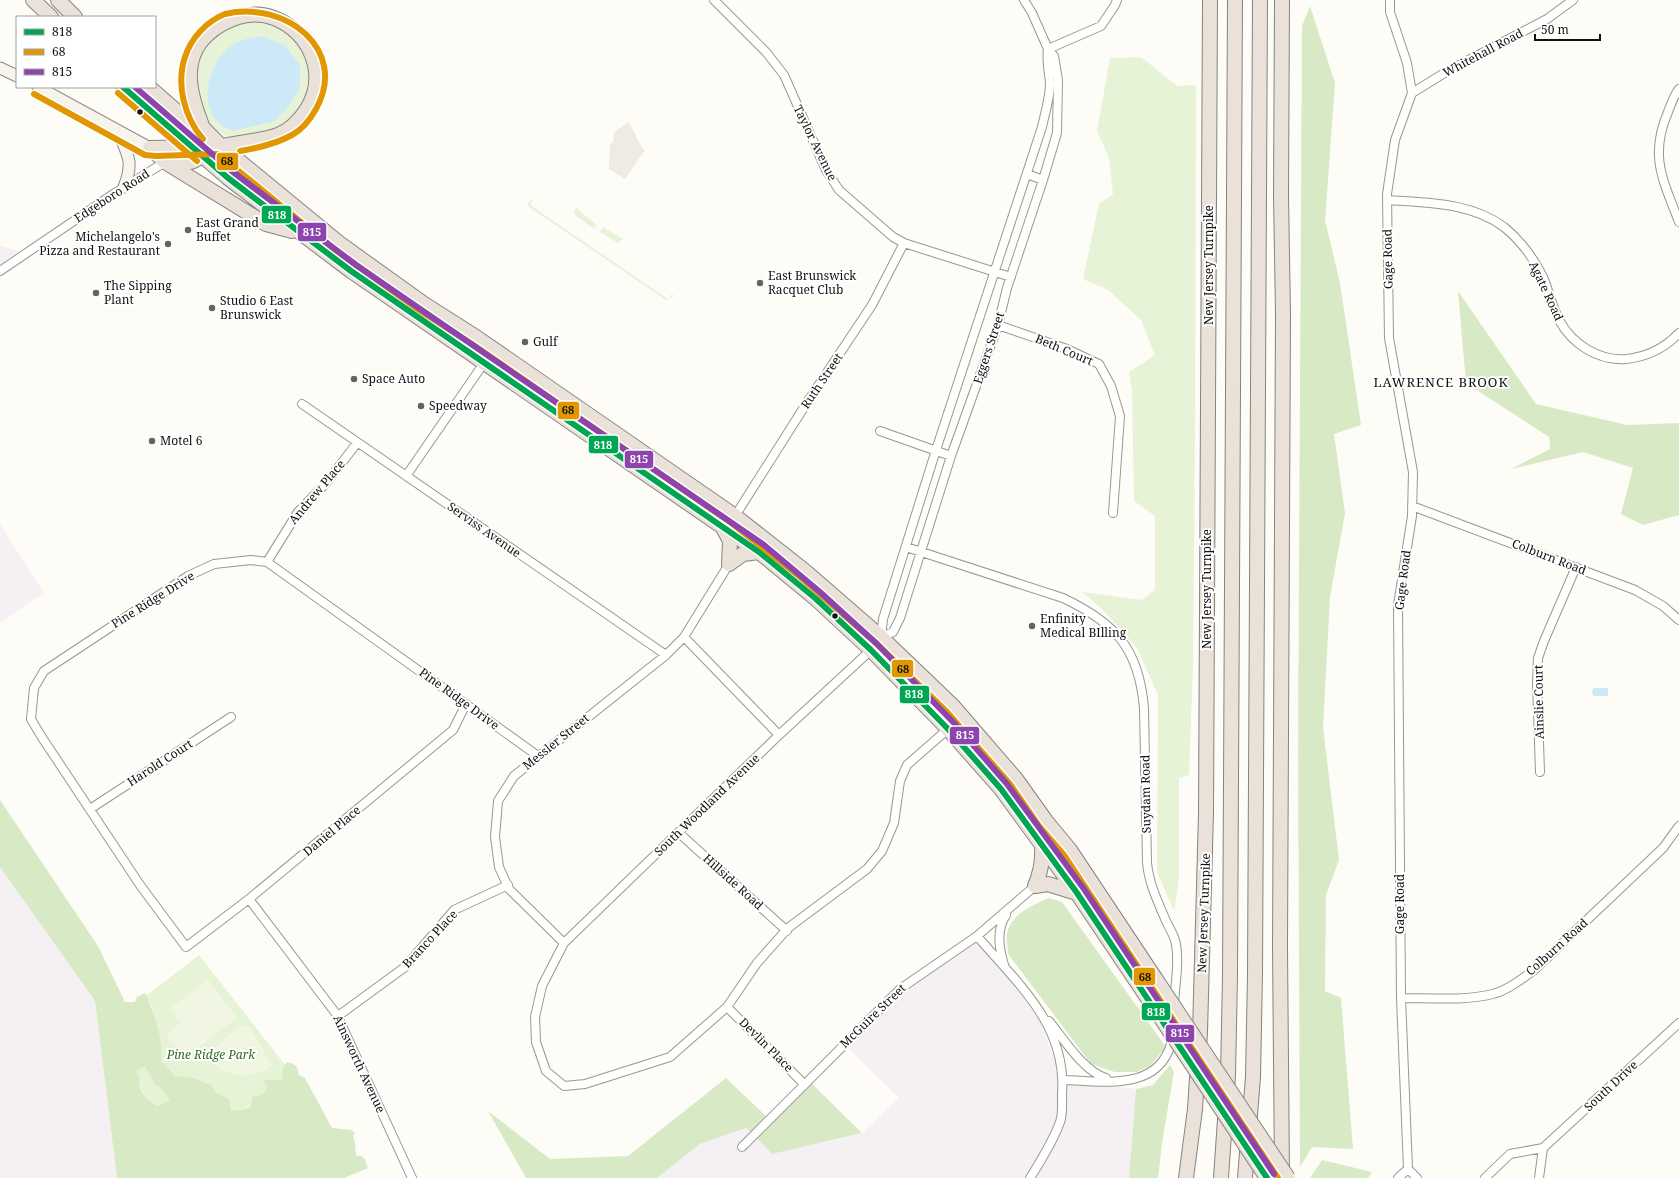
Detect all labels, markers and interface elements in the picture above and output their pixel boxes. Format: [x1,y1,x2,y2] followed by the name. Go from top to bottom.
[16,16,156,88] legend
[1535,16,1600,42] scale bar
[1541,21,1569,38] text: 50 m
[52,23,72,40] text: 818
[1440,24,1526,81] street label: Whitehall Road
[52,43,66,60] text: 68
[52,63,72,80] text: 815
[790,102,841,184] street label: Taylor Avenue
[135,107,145,117] unlabelled marker
[216,152,239,171] line badge: 68
[221,153,233,168] text: 68
[71,165,153,226] street label: Edgeboro Road
[261,205,292,224] line badge: 818
[1200,205,1217,325] street label: New Jersey Turnpike
[268,207,286,222] text: 818
[196,214,259,245] place label: East Grand Buffet
[297,222,327,242] line badge: 815
[303,224,321,239] text: 815
[183,225,193,235] marker: East Grand Buffet
[39,228,160,259] place label: Michelangelo's Pizza and Restaurant
[1378,228,1397,289] street label: Gage Road
[163,239,173,249] marker: Michelangelo's Pizza and Restaurant
[1525,258,1568,324] street label: Agate Road
[768,267,857,298] place label: East Brunswick Racquet Club
[104,277,172,308] place label: The Sipping Plant
[755,278,765,288] marker: East Brunswick Racquet Club
[91,288,101,298] marker: The Sipping Plant
[220,292,293,323] place label: Studio 6 East Brunswick
[207,303,217,313] marker: Studio 6 East Brunswick
[969,310,1008,386] street label: Eggers Street
[1033,330,1096,369] street label: Beth Court
[533,333,559,350] place label: Gulf
[520,337,530,347] marker: Gulf
[797,349,847,412] street label: Ruth Street
[362,370,425,387] place label: Space Auto
[1373,373,1509,391] district label: LAWRENCE BROOK
[349,374,359,384] marker: Space Auto
[429,397,487,414] place label: Speedway
[416,401,426,411] marker: Speedway
[557,401,580,420] line badge: 68
[562,402,574,417] text: 68
[160,432,203,449] place label: Motel 6
[588,435,619,454] line badge: 818
[147,436,157,446] marker: Motel 6
[594,437,612,452] text: 818
[624,450,654,469] line badge: 815
[630,451,648,466] text: 815
[285,456,349,527] street label: Andrew Place
[444,498,524,561] street label: Serviss Avenue
[1198,529,1215,649] street label: New Jersey Turnpike
[1510,535,1589,579] street label: Colburn Road
[1390,548,1415,611] street label: Gage Road
[108,567,198,632] street label: Pine Ridge Drive
[1040,610,1127,641] place label: Enfinity Medical BIlling
[830,611,840,621] unlabelled marker
[1027,621,1037,631] marker: Enfinity Medical BIlling
[891,659,914,678] line badge: 68
[897,661,909,676] text: 68
[416,664,503,733] street label: Pine Ridge Drive
[1529,665,1548,739] street label: Ainslie Court
[899,685,930,704] line badge: 818
[905,686,923,701] text: 818
[519,710,592,774] street label: Messler Street
[949,726,980,745] line badge: 815
[956,727,974,742] text: 815
[124,735,196,790] street label: Harold Court
[650,750,763,860] street label: South Woodland Avenue
[1136,754,1155,833] street label: Suydam Road
[299,801,364,860] street label: Daniel Place
[699,850,768,914] street label: Hillside Road
[1193,853,1214,973] street label: New Jersey Turnpike
[1391,873,1408,934] street label: Gage Road
[398,906,461,971] street label: Branco Place
[1522,914,1592,979] street label: Colburn Road
[1133,967,1156,986] line badge: 68
[1139,969,1151,984] text: 68
[836,980,909,1052] street label: McGuire Street
[1141,1002,1171,1021] line badge: 818
[1147,1004,1165,1019] text: 818
[329,1012,390,1116] street label: Ainsworth Avenue
[735,1014,797,1076] street label: Devlin Place
[1165,1024,1195,1043] line badge: 815
[1171,1025,1189,1040] text: 815
[166,1046,256,1063] park label: Pine Ridge Park
[1580,1056,1641,1115] street label: South Drive

